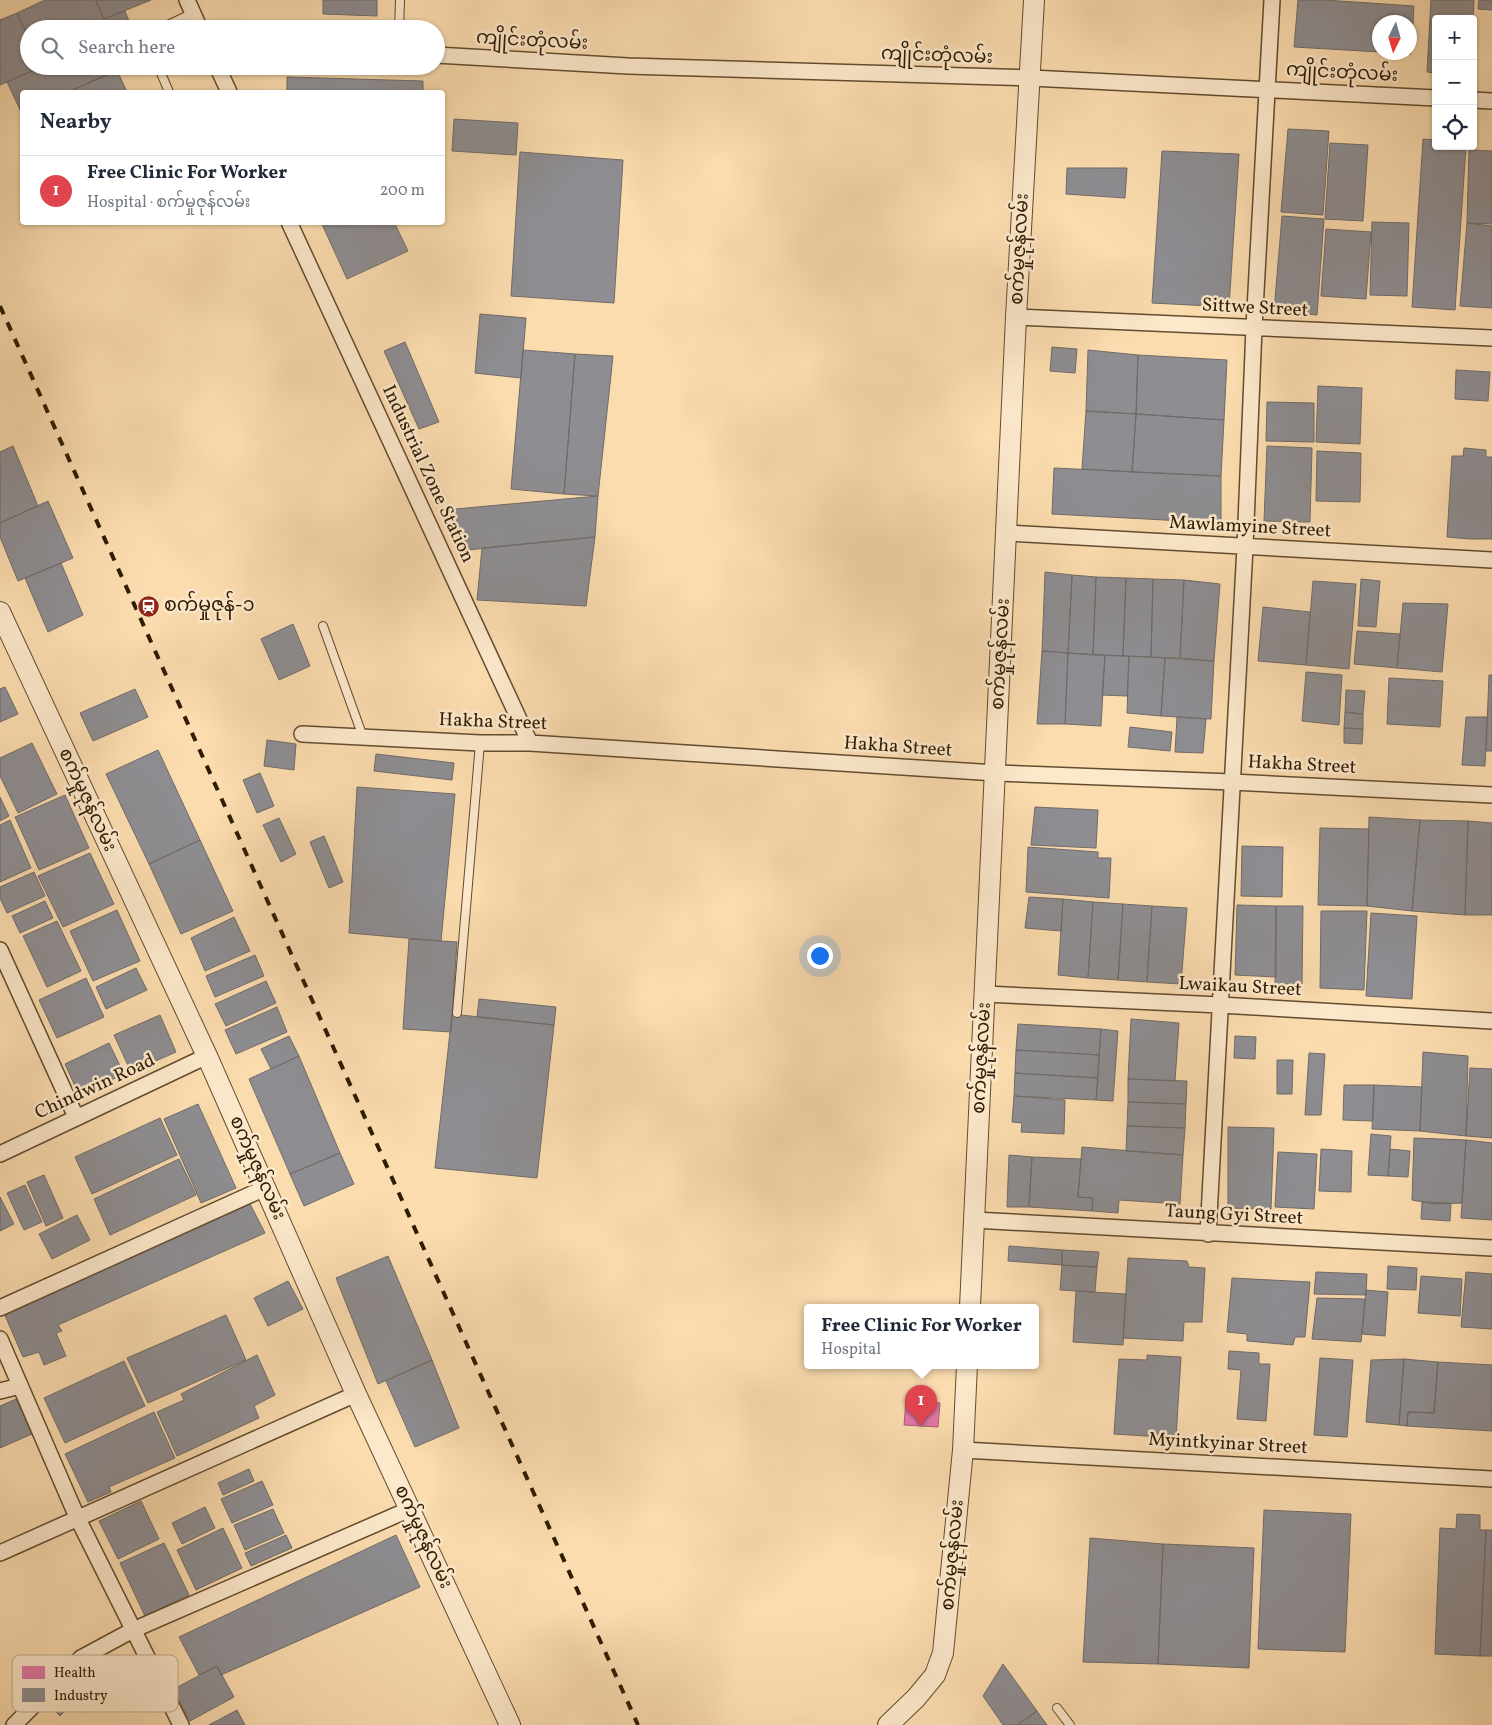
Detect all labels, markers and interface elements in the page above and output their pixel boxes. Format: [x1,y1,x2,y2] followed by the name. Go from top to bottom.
[1372,15,1417,60] north arrow
[1432,15,1477,150] map controls
[1432,15,1477,60] button: +
[20,20,445,75] search box
[475,22,589,59] street label: ကျိုင်းတုံလမ်း
[38,34,66,62] icon: search
[78,35,175,61] text: Search here
[880,38,994,73] street label: ကျိုင်းတုံလမ်း
[1285,54,1399,91] street label: ကျိုင်းတုံလမ်း
[1432,60,1477,105] button: −
[1432,105,1477,150] button: locate
[40,108,111,137] text: Nearby
[87,160,287,186] text: Free Clinic For Worker
[53,180,59,202] text: 1
[380,180,425,202] text: 200 m
[87,192,250,214] text: Hospital · စက်မှုဇုန်လမ်း
[1001,192,1038,306] street label: စက်မှုဇုန်လမ်း
[1201,292,1309,324] street label: Sittwe Street
[375,381,481,567] street label: Industrial Zone Station
[1168,510,1332,544] street label: Mawlamyine Street
[164,590,255,621] place label: စက်မှုဇုန်-၁
[136,594,160,618] station icon: စက်မှုဇုန်-၁
[982,597,1019,711] street label: စက်မှုဇုန်လမ်း
[438,707,548,737] street label: Hakha Street
[843,730,953,764] street label: Hakha Street
[50,743,125,857] street label: စက်မှုဇုန်လမ်း
[1247,749,1357,781] street label: Hakha Street
[807,943,833,969] your location
[1178,971,1303,1003] street label: Lwaikau Street
[963,1001,1000,1115] street label: စက်မှုဇုန်လမ်း
[31,1048,159,1126] street label: Chindwin Road
[221,1110,294,1225] street label: စက်မှုဇုန်လမ်း
[1164,1198,1304,1232] street label: Taung Gyi Street
[804,1304,1039,1369] popup
[821,1313,1022,1339] text: Free Clinic For Worker
[821,1339,881,1361] text: Hospital
[905,1385,937,1426] pin: 1
[1148,1427,1309,1461] street label: Myintkyinar Street
[386,1480,461,1594] street label: စက်မှုဇုန်လမ်း
[932,1498,973,1612] street label: စက်မှုဇုန်လမ်း
[12,1655,178,1712] legend
[54,1664,96,1683] text: Health
[54,1687,108,1706] text: Industry

